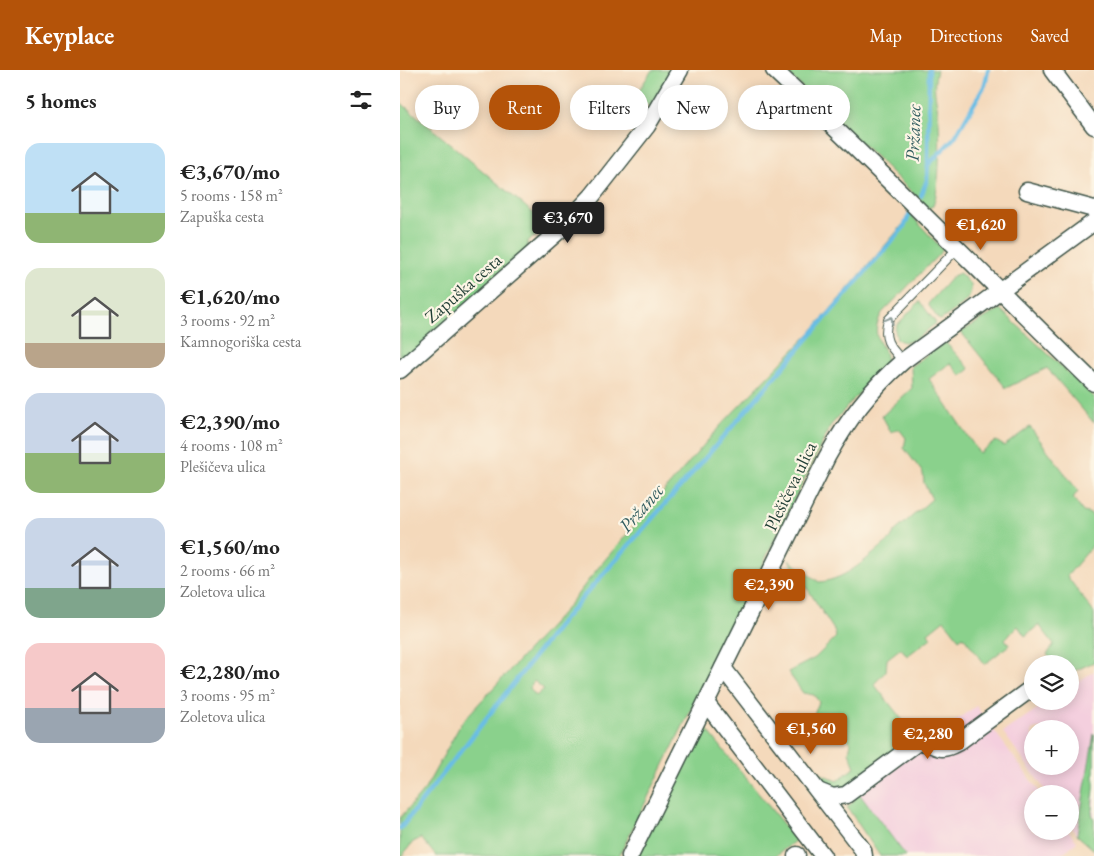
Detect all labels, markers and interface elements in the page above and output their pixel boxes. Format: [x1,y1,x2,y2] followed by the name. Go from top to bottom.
[25,20,114,51] text: Keyplace
[870,24,902,47] text: Map
[930,24,1002,47] text: Directions
[1030,24,1069,47] text: Saved
[415,85,479,130] chip: Buy
[489,85,560,130] chip: Rent
[570,85,648,130] chip: Filters
[658,85,728,130] chip: New
[738,85,850,130] chip: Apartment
[347,86,375,114] icon: filters
[25,87,97,114] text: 5 homes
[900,103,927,162] water label: Pržanec
[180,158,280,185] text: €3,670/mo
[65,163,125,223] icon: home
[180,185,283,206] text: 5 rooms · 158 m²
[527,202,609,244] pin: €3,670
[180,206,264,227] text: Zapuška cesta
[543,207,593,228] text: €3,670
[940,208,1022,251] pin: €1,620
[956,214,1006,235] text: €1,620
[420,248,507,328] street label: Zapuška cesta
[180,283,280,310] text: €1,620/mo
[65,288,125,348] icon: home
[180,310,275,331] text: 3 rooms · 92 m²
[884,316,894,325] one-way arrow
[180,331,302,352] text: Kamnogoriška cesta
[180,408,280,435] text: €2,390/mo
[65,413,125,473] icon: home
[180,435,283,456] text: 4 rooms · 108 m²
[759,437,822,534] street label: Plešičeva ulica
[180,456,266,477] text: Plešičeva ulica
[613,477,670,538] water label: Pržanec
[180,533,280,560] text: €1,560/mo
[65,538,125,598] icon: home
[180,560,275,581] text: 2 rooms · 66 m²
[728,568,810,611] pin: €2,390
[744,574,794,595] text: €2,390
[180,581,265,602] text: Zoletova ulica
[1024,655,1079,840] map controls
[1024,655,1079,710] button: layers
[180,658,280,685] text: €2,280/mo
[65,663,125,723] icon: home
[180,685,275,706] text: 3 rooms · 95 m²
[180,706,265,727] text: Zoletova ulica
[770,712,852,755] pin: €1,560
[786,718,836,739] text: €1,560
[887,718,969,760] pin: €2,280
[1024,720,1079,775] button: +
[903,723,953,744] text: €2,280
[1024,785,1079,840] button: −

